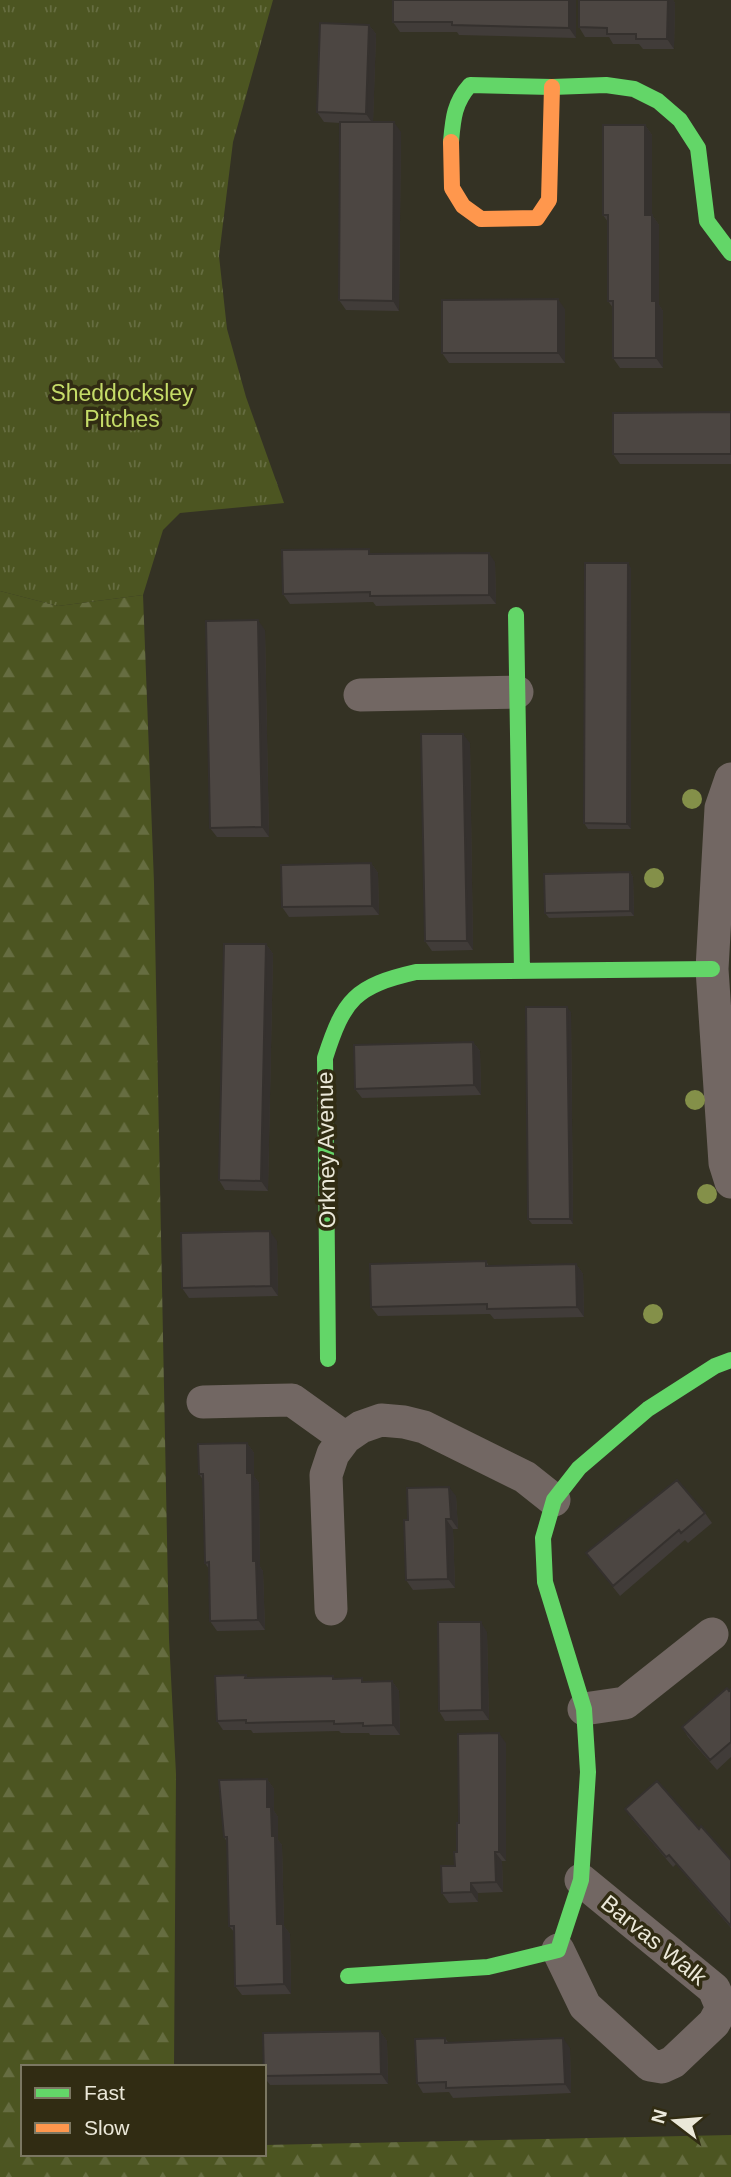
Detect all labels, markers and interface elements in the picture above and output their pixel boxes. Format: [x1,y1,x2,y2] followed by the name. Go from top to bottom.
[50,380,194,432] park label: Sheddocksley Pitches
[312,1071,340,1229] street label: Orkney Avenue
[596,1890,712,1991] street label: Barvas Walk
[21,2065,266,2156] legend
[84,2081,125,2104] text: Fast
[640,2086,710,2156] north arrow
[647,2107,671,2126] text: N
[84,2116,130,2139] text: Slow

